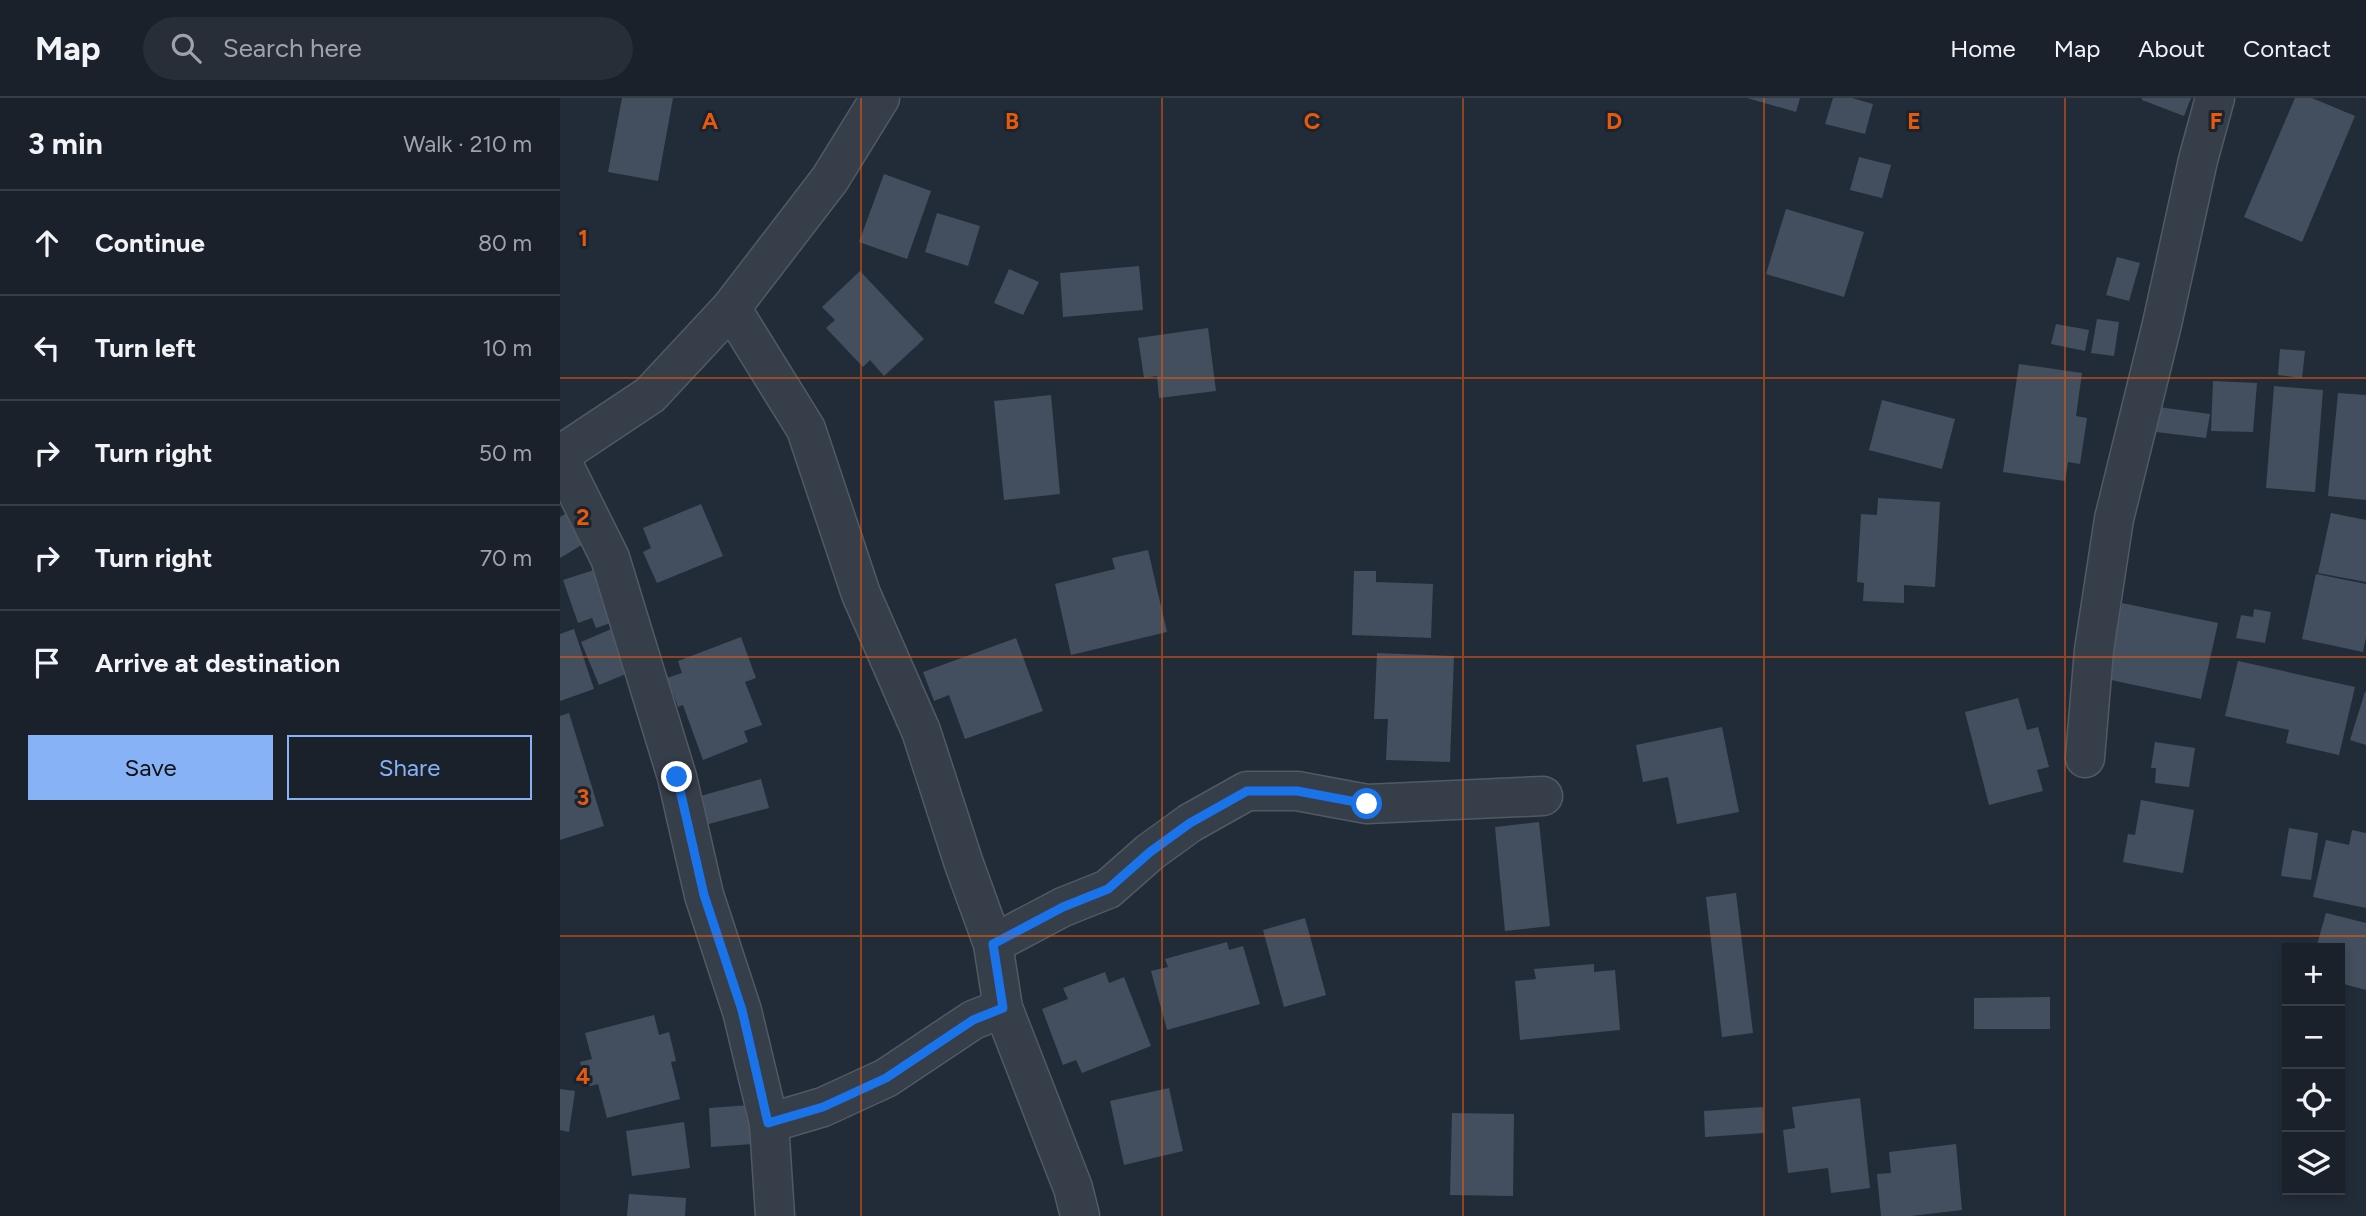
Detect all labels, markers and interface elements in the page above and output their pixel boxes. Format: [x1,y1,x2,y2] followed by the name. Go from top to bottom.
[143,17,633,80] search box
[35,29,101,68] text: Map
[167,29,205,67] icon: search
[223,32,362,64] text: Search here
[1950,34,2016,63] text: Home
[2054,34,2100,63] text: Map
[2138,34,2205,63] text: About
[2243,34,2331,63] text: Contact
[702,107,719,135] text: A
[1005,107,1019,135] text: B
[1304,107,1321,135] text: C
[1606,107,1622,135] text: D
[1907,107,1921,135] text: E
[2210,107,2223,135] text: F
[28,125,103,162] text: 3 min
[403,130,532,158] text: Walk · 210 m
[28,224,66,262] icon: ahead
[578,224,588,252] text: 1
[95,227,205,259] text: Continue
[478,229,532,257] text: 80 m
[28,329,66,367] icon: left
[95,332,196,364] text: Turn left
[483,334,532,362] text: 10 m
[28,434,66,472] icon: right
[95,437,212,469] text: Turn right
[479,439,532,467] text: 50 m
[576,503,590,531] text: 2
[28,539,66,577] icon: right
[95,542,212,574] text: Turn right
[480,544,532,572] text: 70 m
[28,644,66,682] icon: arrive
[95,647,340,679] text: Arrive at destination
[28,735,273,800] button: Save
[287,735,532,800] button: Share
[661,761,692,792] route end
[577,783,589,811] text: 3
[1351,788,1382,819] route start
[2282,943,2345,1195] map controls
[2282,943,2345,1006] button: +
[2282,1006,2345,1069] button: −
[576,1062,590,1090] text: 4
[2282,1069,2345,1132] button: locate
[2282,1132,2345,1195] button: layers

